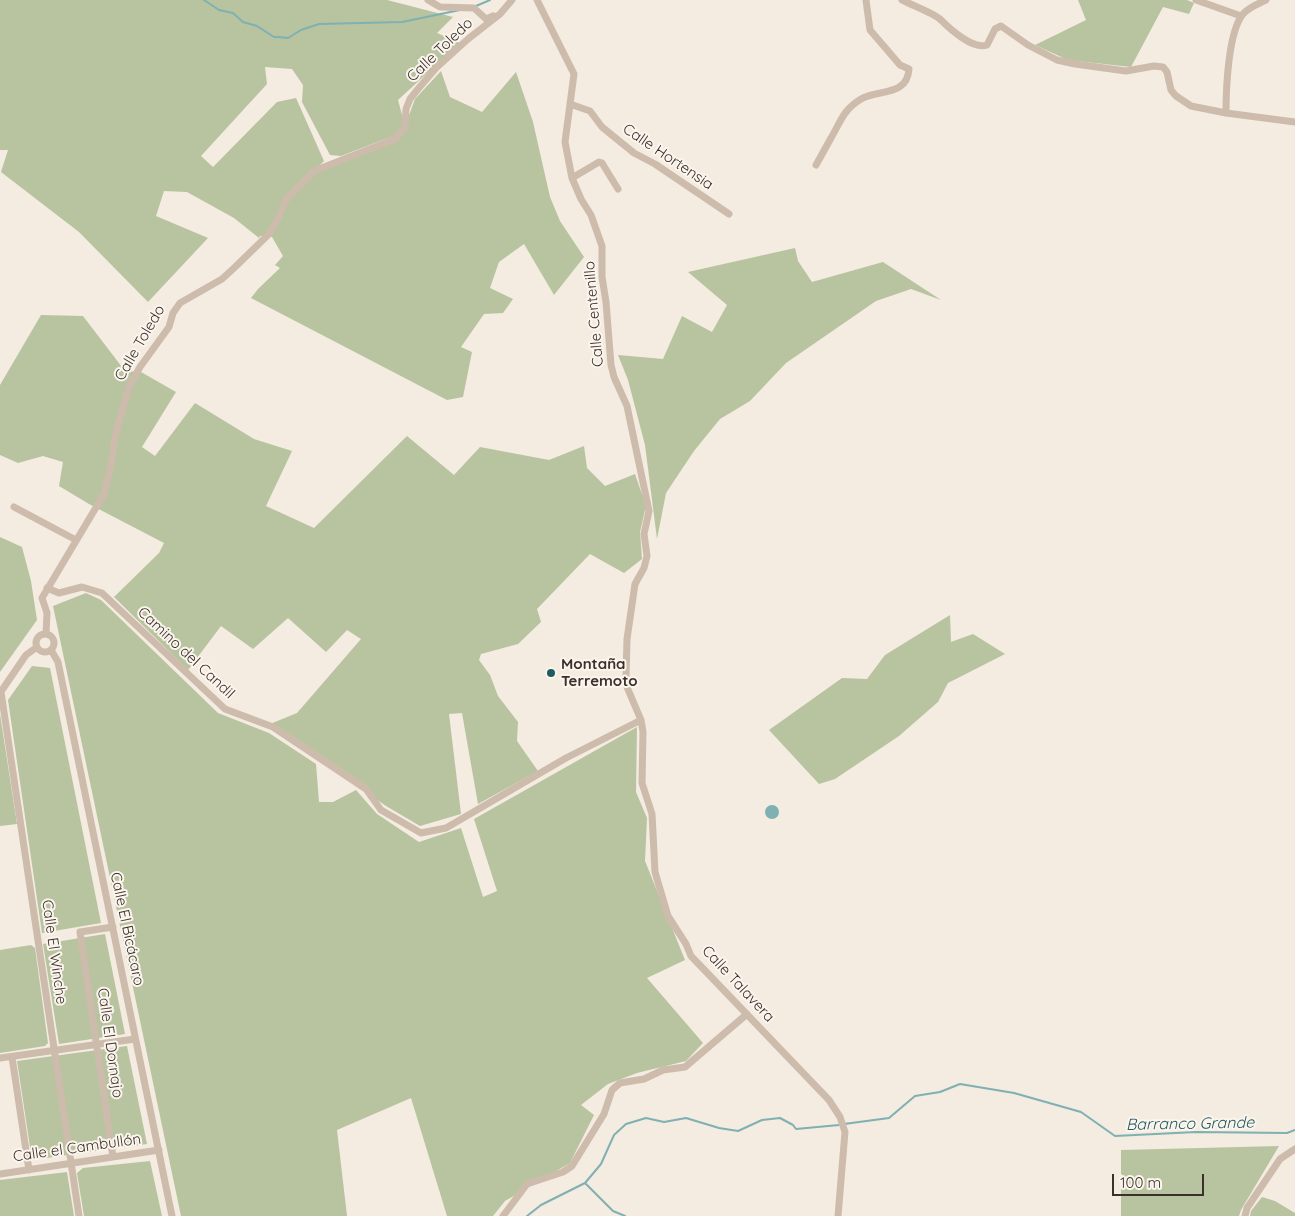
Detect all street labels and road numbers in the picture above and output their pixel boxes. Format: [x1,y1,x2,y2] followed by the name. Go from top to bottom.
[403,14,477,86] street label: Calle Toledo
[619,120,717,194] street label: Calle Hortensia
[580,260,608,368] street label: Calle Centenillo
[111,302,169,384] street label: Calle Toledo
[134,603,238,703] street label: Camino del Candil
[106,871,148,987] street label: Calle El Bicácaro
[38,899,70,1005] street label: Calle El Winche
[698,942,778,1026] street label: Calle Talavera
[93,987,127,1099] street label: Calle El Dornajo
[12,1130,142,1166] street label: Calle el Cambullón

